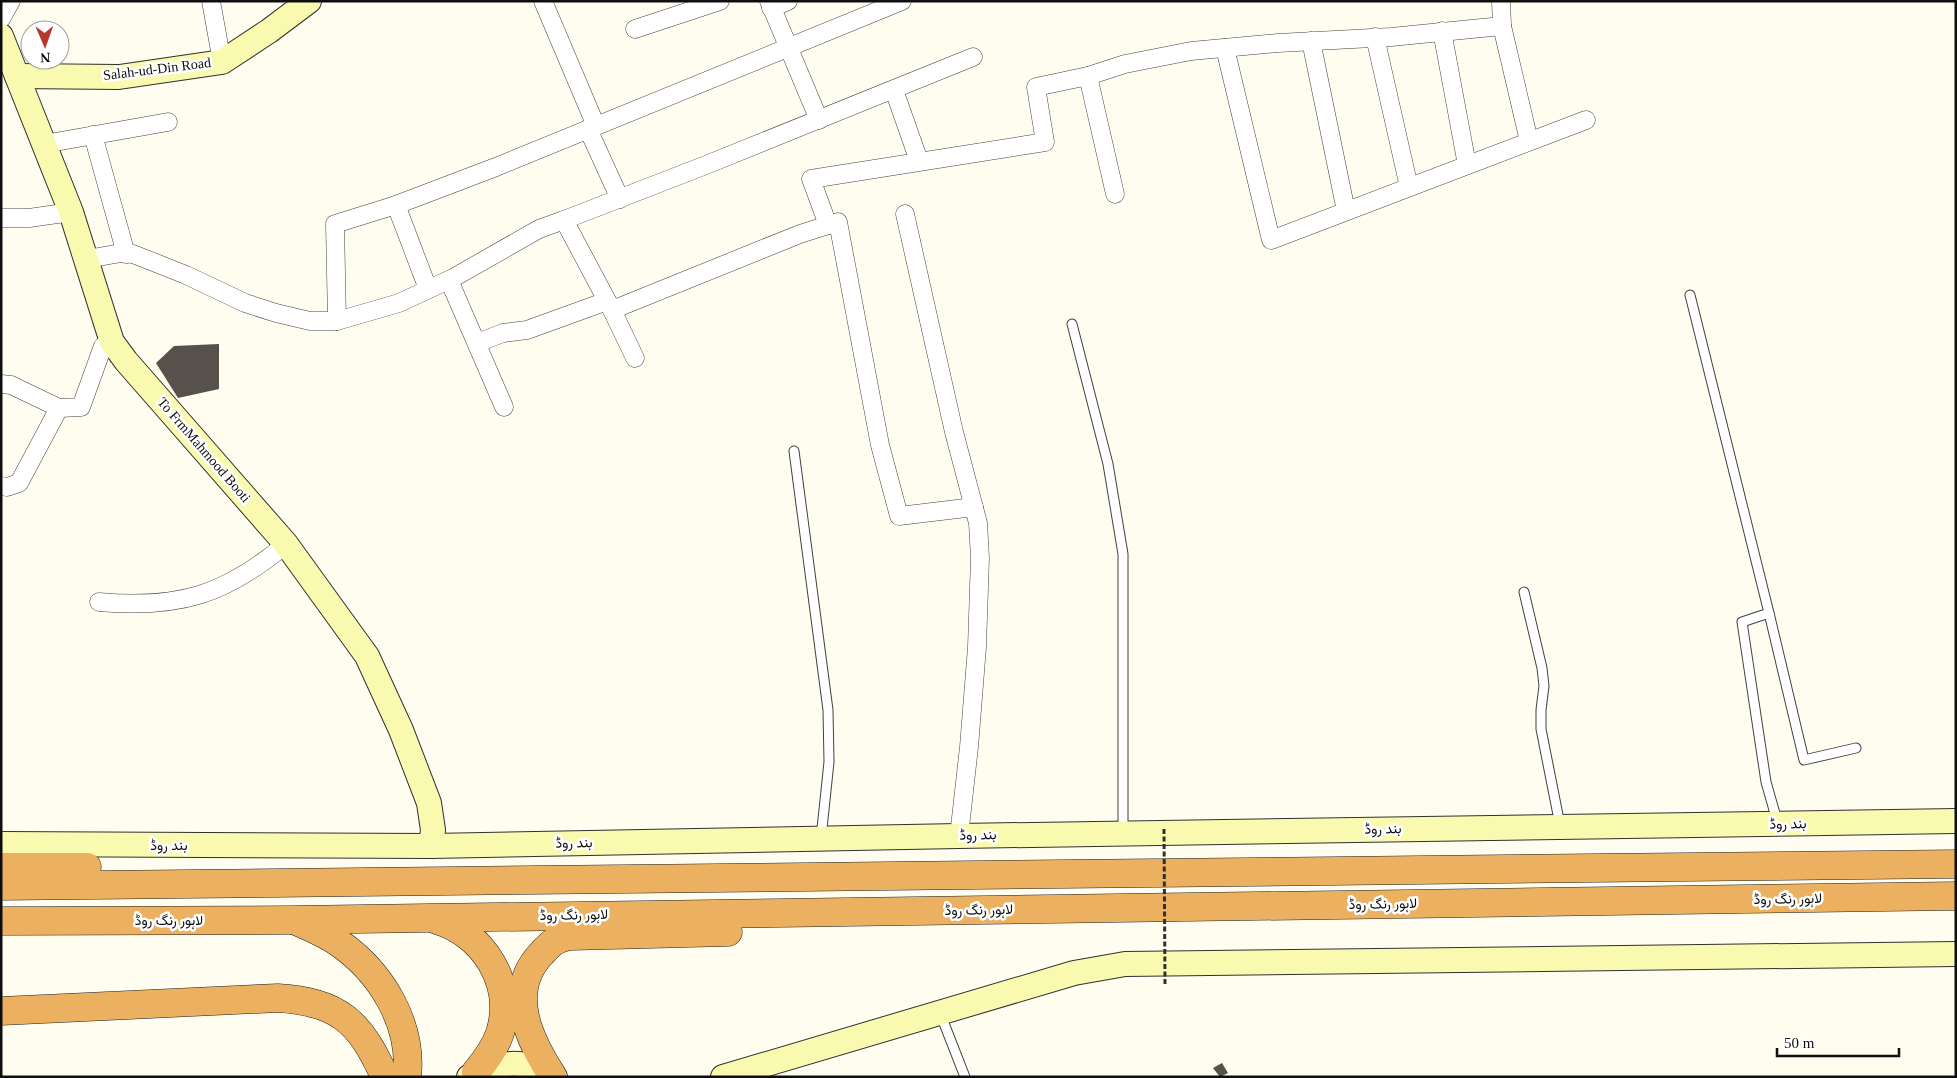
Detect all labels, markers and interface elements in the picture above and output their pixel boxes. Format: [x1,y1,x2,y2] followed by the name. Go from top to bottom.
[20,20,70,70] north arrow
[40,50,51,65] text: N
[102,55,212,83] street label: Salah-ud-Din Road
[155,395,254,505] street label: To FrmMahmood Booti
[1769,816,1807,833] street label: بند روڈ
[1364,821,1402,838] street label: بند روڈ
[959,827,997,844] street label: بند روڈ
[555,835,593,852] street label: بند روڈ
[150,838,188,854] street label: بند روڈ
[1754,891,1822,909] street label: لاہور رنگ روڈ
[1349,896,1417,914] street label: لاہور رنگ روڈ
[945,902,1013,920] street label: لاہور رنگ روڈ
[540,907,608,925] street label: لاہور رنگ روڈ
[135,913,203,930] street label: لاہور رنگ روڈ
[1777,1026,1900,1058] scale bar
[1784,1035,1815,1051] text: 50 m

